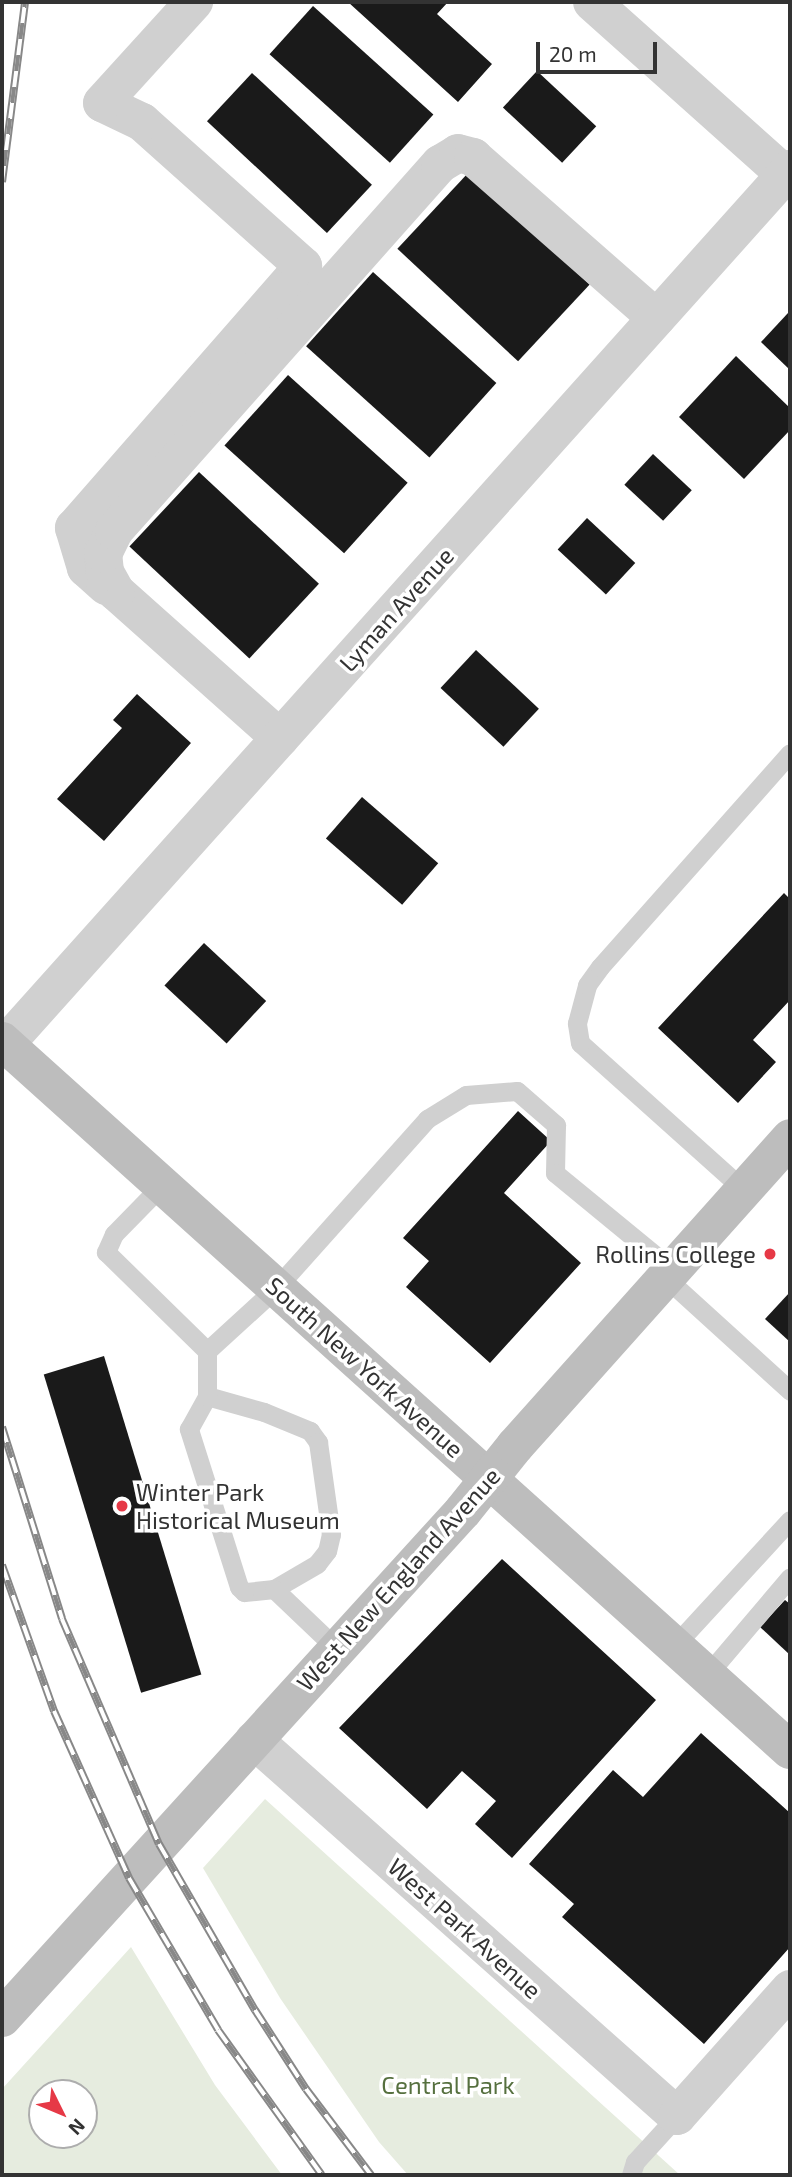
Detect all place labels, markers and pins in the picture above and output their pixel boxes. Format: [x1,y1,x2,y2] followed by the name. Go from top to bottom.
[595,1240,756,1268] place label: Rollins College
[762,1246,778,1262] marker: Rollins College
[136,1478,340,1534] place label: Winter Park Historical Museum
[114,1498,130,1514] marker: Winter Park Historical Museum

